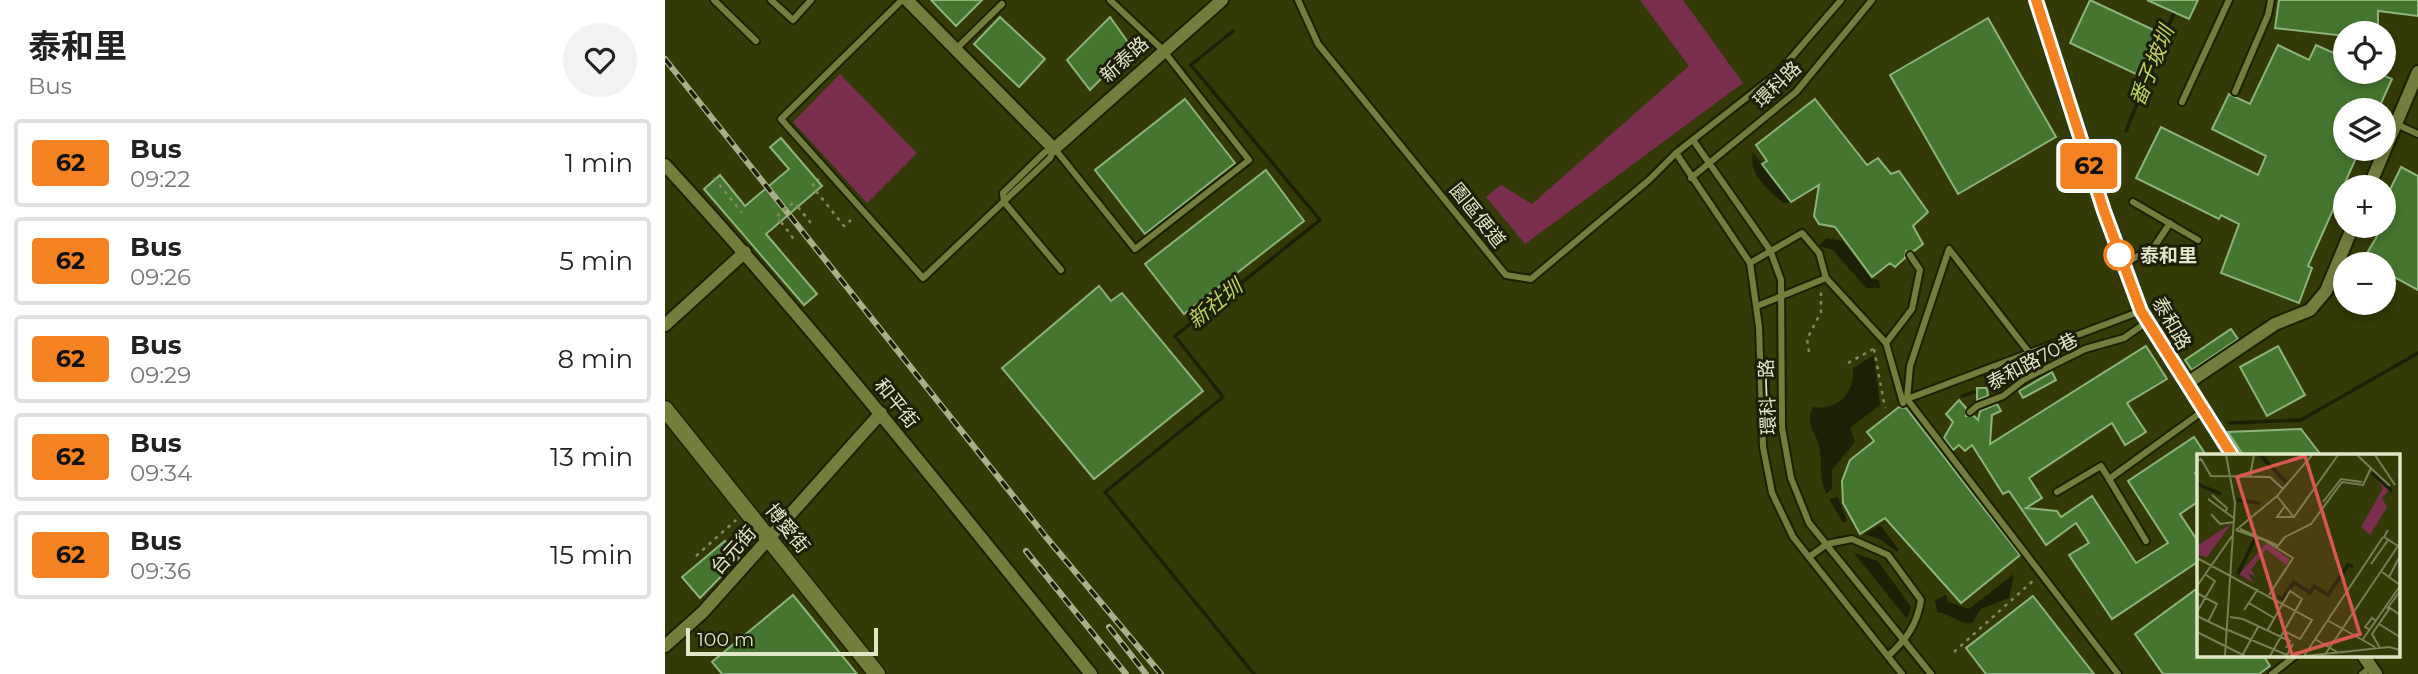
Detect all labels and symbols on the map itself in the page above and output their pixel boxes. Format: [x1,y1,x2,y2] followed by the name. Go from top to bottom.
[2124,19,2180,109] water label: 番子坡圳
[1095,32,1153,87] street label: 新泰路
[1749,56,1806,112] street label: 環科路
[2057,143,2121,189] line badge: 62
[1445,179,1510,252] street label: 園區便道
[2104,240,2134,270] marker: 泰和里
[2140,244,2197,267] place label: 泰和里
[1182,272,1249,333] water label: 新社圳
[2147,293,2196,354] street label: 泰和路
[1983,328,2082,395] street label: 泰和路70巷
[1755,359,1780,435] street label: 環科一路
[870,374,923,433] street label: 和平街
[2197,454,2401,656] inset map
[761,499,814,558] street label: 博愛街
[706,521,761,579] street label: 台元街
[686,625,879,657] scale bar

